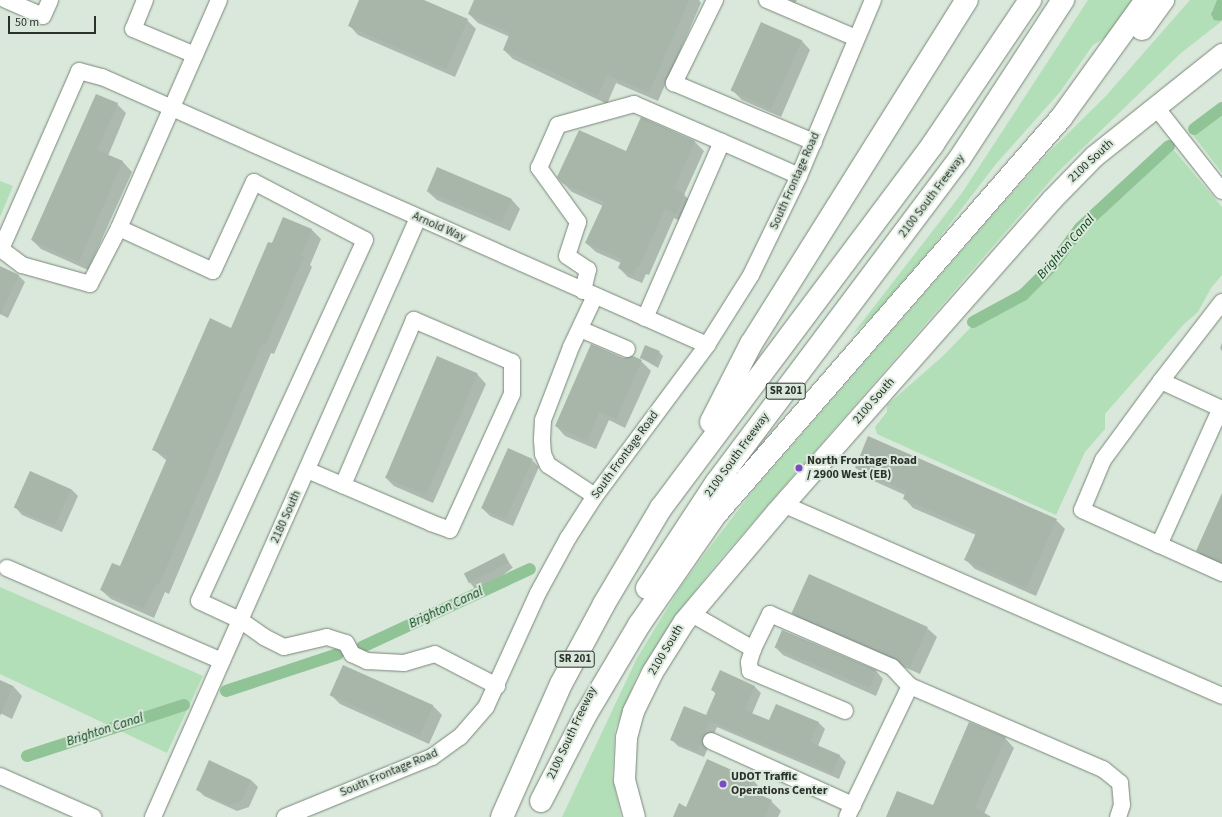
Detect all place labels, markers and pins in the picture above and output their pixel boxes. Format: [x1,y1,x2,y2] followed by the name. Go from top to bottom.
[807,454,917,482] place label: North Frontage Road / 2900 West (EB)
[794,463,804,473] marker: North Frontage Road / 2900 West (EB)
[731,770,827,798] place label: UDOT Traffic Operations Center
[718,779,728,789] marker: UDOT Traffic Operations Center

